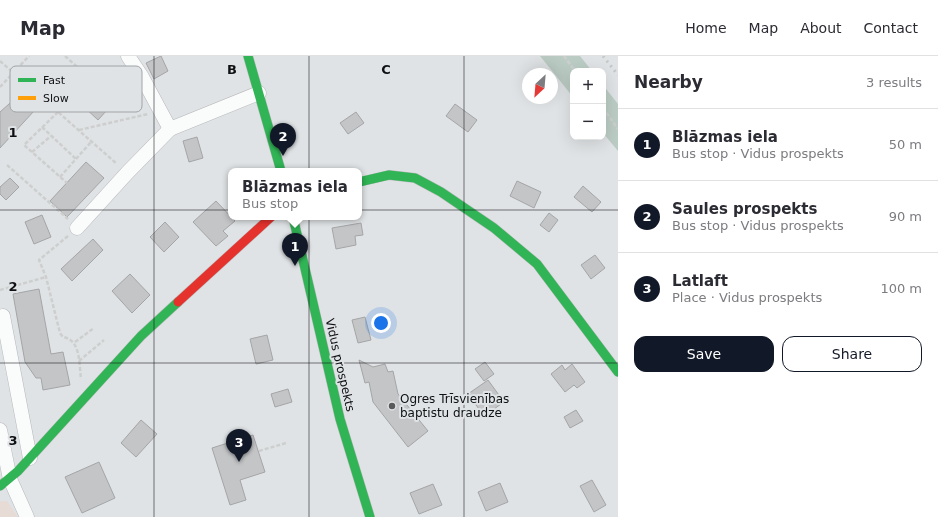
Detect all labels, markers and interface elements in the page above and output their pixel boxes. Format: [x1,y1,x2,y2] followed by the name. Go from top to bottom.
[20,17,65,39] text: Map
[685,20,727,36] text: Home
[749,20,778,36] text: Map
[800,20,842,36] text: About
[864,20,918,36] text: Contact
[227,62,237,77] text: B
[381,62,391,77] text: C
[10,66,142,112] legend
[522,68,558,104] north arrow
[570,68,606,140] map controls
[570,68,606,104] button: +
[634,72,703,92] text: Nearby
[43,74,66,87] text: Fast
[866,75,922,90] text: 3 results
[43,92,69,105] text: Slow
[570,104,606,140] button: −
[270,123,296,156] pin: 2
[8,125,18,140] text: 1
[672,128,778,146] text: Blāzmas iela
[642,137,652,152] text: 1
[889,137,922,152] text: 50 m
[672,146,844,161] text: Bus stop · Vidus prospekts
[228,168,362,220] popup
[242,178,348,196] text: Blāzmas iela
[242,196,298,211] text: Bus stop
[672,200,817,218] text: Saules prospekts
[642,209,652,224] text: 2
[889,209,922,224] text: 90 m
[672,218,844,233] text: Bus stop · Vidus prospekts
[282,233,308,266] pin: 1
[672,272,728,290] text: Latlaft
[8,279,18,294] text: 2
[642,281,652,296] text: 3
[880,281,922,296] text: 100 m
[672,290,822,305] text: Place · Vidus prospekts
[371,313,391,333] your location
[322,317,358,413] street label: Vidus prospekts
[634,336,774,372] button: Save
[782,336,922,372] button: Share
[400,392,509,420] place label: Ogres Trīsvienības baptistu draudze
[387,401,397,411] marker: Ogres Trīsvienības baptistu draudze
[226,429,252,462] pin: 3
[8,433,18,448] text: 3

